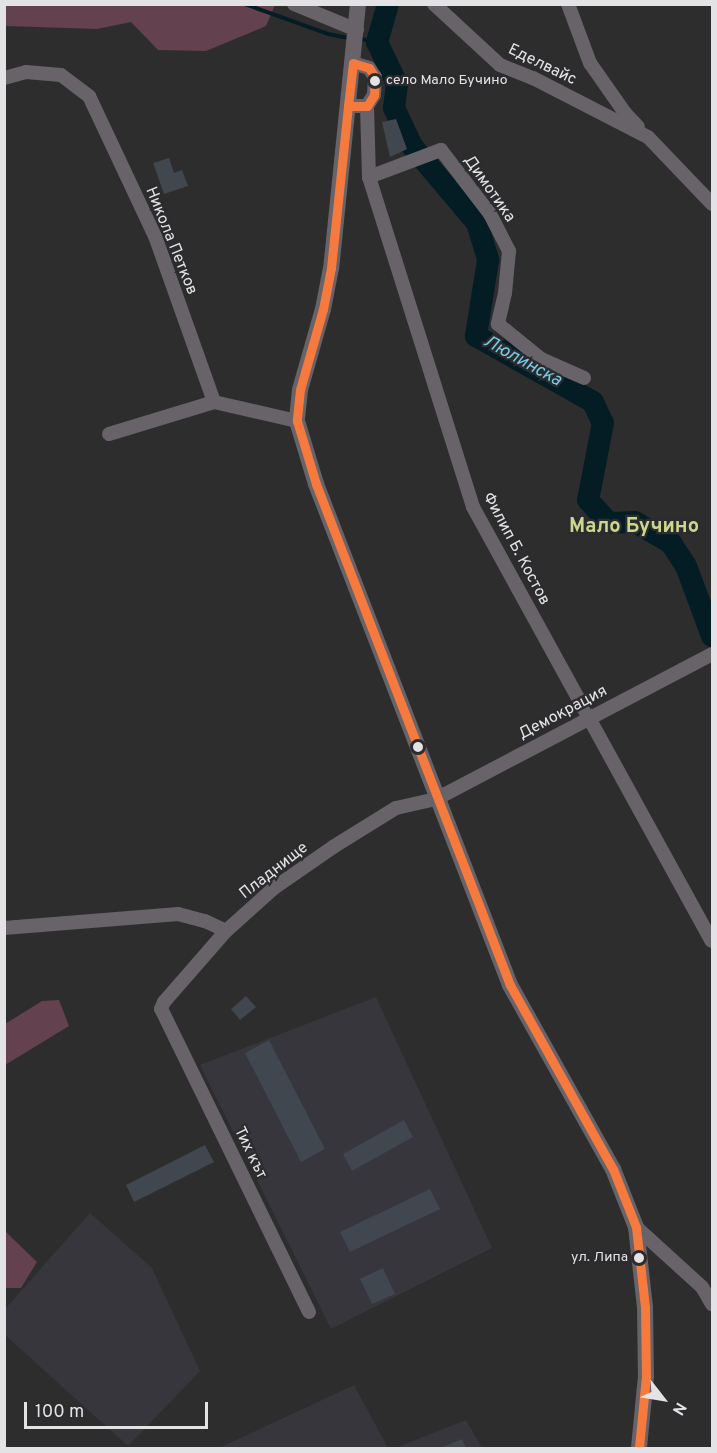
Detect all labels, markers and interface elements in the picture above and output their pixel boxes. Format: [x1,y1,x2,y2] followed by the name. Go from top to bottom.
[505,40,579,90] street label: Еделвайс
[386,73,507,89] place label: село Мало Бучино
[369,75,381,87] marker: село Мало Бучино
[459,152,519,226] street label: Димотика
[141,184,201,298] street label: Никола Петков
[479,332,565,392] water label: Люлинска
[478,489,554,609] street label: Филип Б. Костов
[569,515,699,539] district label: Мало Бучино
[515,682,611,744] street label: Демокрация
[412,741,424,753] unlabelled marker
[236,838,312,904] street label: Пладнище
[229,1124,271,1182] street label: Тих кът
[571,1250,628,1266] place label: ул. Липа
[633,1252,645,1264] marker: ул. Липа
[633,1369,693,1429] north arrow
[27,1390,212,1428] scale bar
[667,1398,690,1418] text: N
[35,1401,84,1424] text: 100 m

